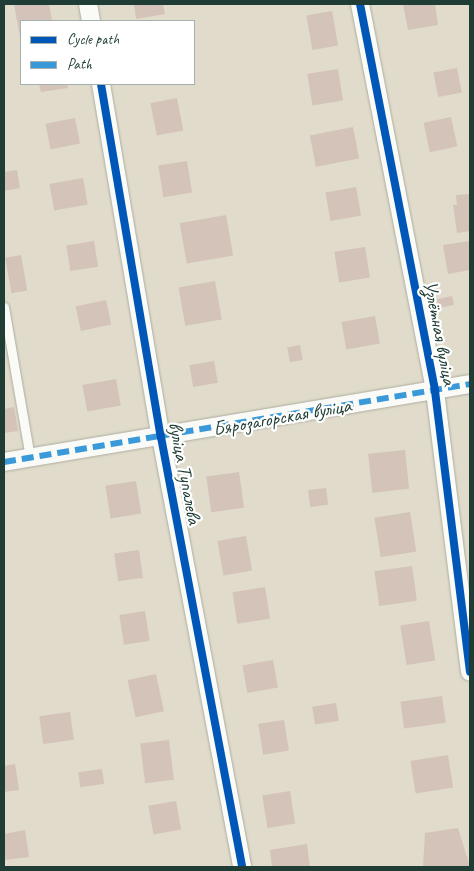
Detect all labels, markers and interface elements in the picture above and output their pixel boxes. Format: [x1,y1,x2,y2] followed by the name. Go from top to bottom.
[20,20,195,85] legend
[67,30,119,49] text: Cycle path
[67,55,92,74] text: Path
[418,279,462,387] street label: Узлётная вуліца
[211,393,353,441] street label: Бярозагорская вуліца
[163,421,207,525] street label: вуліца Тупалева

